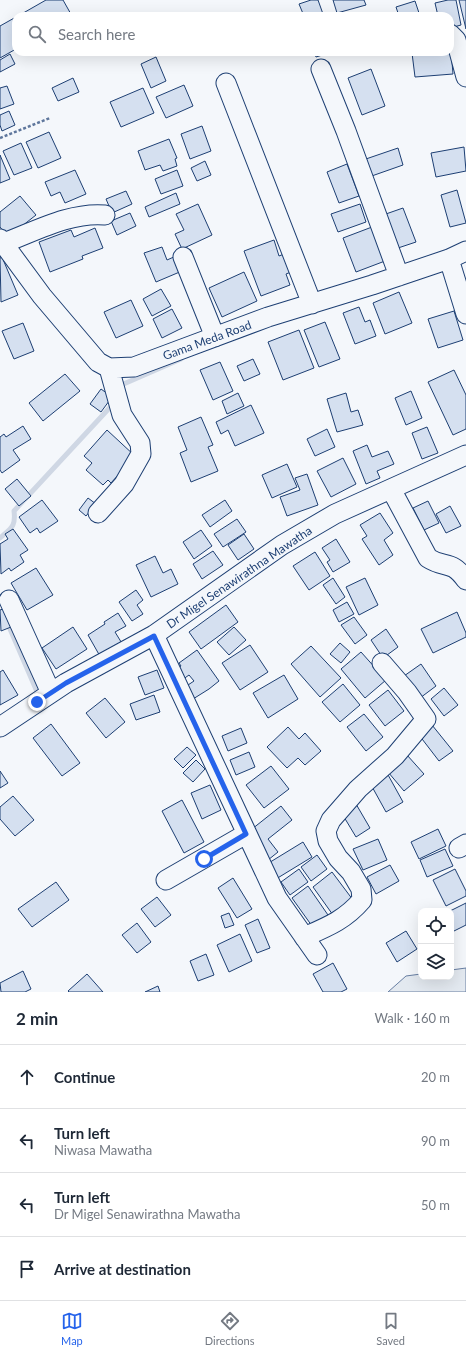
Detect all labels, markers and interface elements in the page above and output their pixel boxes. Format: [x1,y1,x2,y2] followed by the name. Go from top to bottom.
[12,12,454,56] search box
[26,23,48,45] icon: search
[58,25,135,43] text: Search here
[161,317,253,363] street label: Gama Meda Road
[163,523,315,631] street label: Dr Migel Senawirathna Mawatha
[28,693,46,711] route end
[195,850,213,868] route start
[418,908,454,980] map controls
[418,908,454,944] button: locate
[418,944,454,980] button: layers
[16,1008,58,1029] text: 2 min
[374,1010,450,1026] text: Walk · 160 m
[16,1066,38,1088] icon: ahead
[54,1068,115,1086] text: Continue
[421,1069,450,1085] text: 20 m
[54,1124,110,1142] text: Turn left
[16,1130,38,1152] icon: left
[421,1133,450,1149] text: 90 m
[54,1142,152,1158] text: Niwasa Mawatha
[54,1188,110,1206] text: Turn left
[16,1194,38,1216] icon: left
[421,1197,450,1213] text: 50 m
[54,1206,241,1222] text: Dr Migel Senawirathna Mawatha
[16,1258,38,1280] icon: arrive
[54,1260,191,1278] text: Arrive at destination
[61,1310,83,1347] tab: Map
[205,1310,254,1347] tab: Directions
[376,1310,405,1347] tab: Saved

